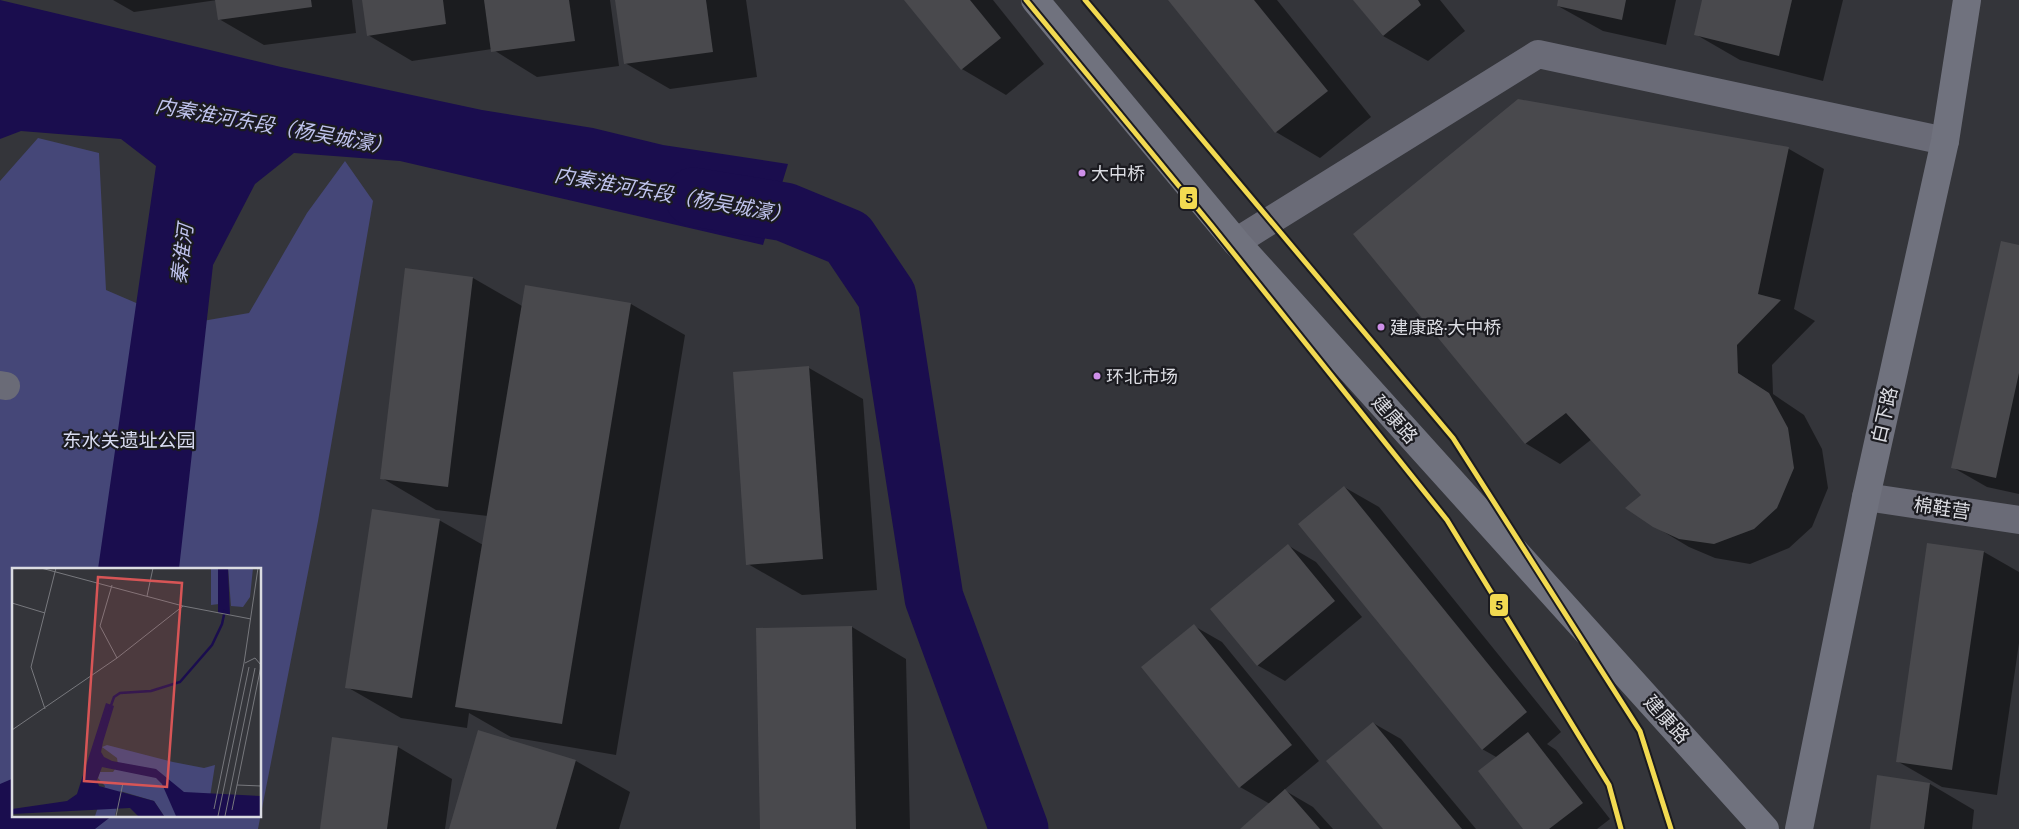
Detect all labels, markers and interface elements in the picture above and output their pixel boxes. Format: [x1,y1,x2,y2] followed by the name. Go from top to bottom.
[154,94,394,159] water label: 内秦淮河东段（杨吴城濠）
[553,163,793,228] water label: 内秦淮河东段（杨吴城濠）
[1091,163,1145,185] place label: 大中桥
[1077,168,1087,178] marker: 大中桥
[1179,186,1198,210] line badge: 5
[1185,190,1193,207] text: 5
[167,219,198,285] water label: 秦淮河
[1390,317,1501,339] place label: 建康路·大中桥
[1376,322,1386,332] marker: 建康路·大中桥
[1106,366,1178,388] place label: 环北市场
[1092,371,1102,381] marker: 环北市场
[1868,385,1902,445] street label: 白下路
[1367,391,1422,448] street label: 建康路
[62,430,196,452] park label: 东水关遗址公园
[1912,494,1972,524] street label: 棉鞋营
[12,568,261,816] inset map
[1489,593,1509,617] line badge: 5
[1495,597,1503,614] text: 5
[1639,691,1694,748] street label: 建康路

